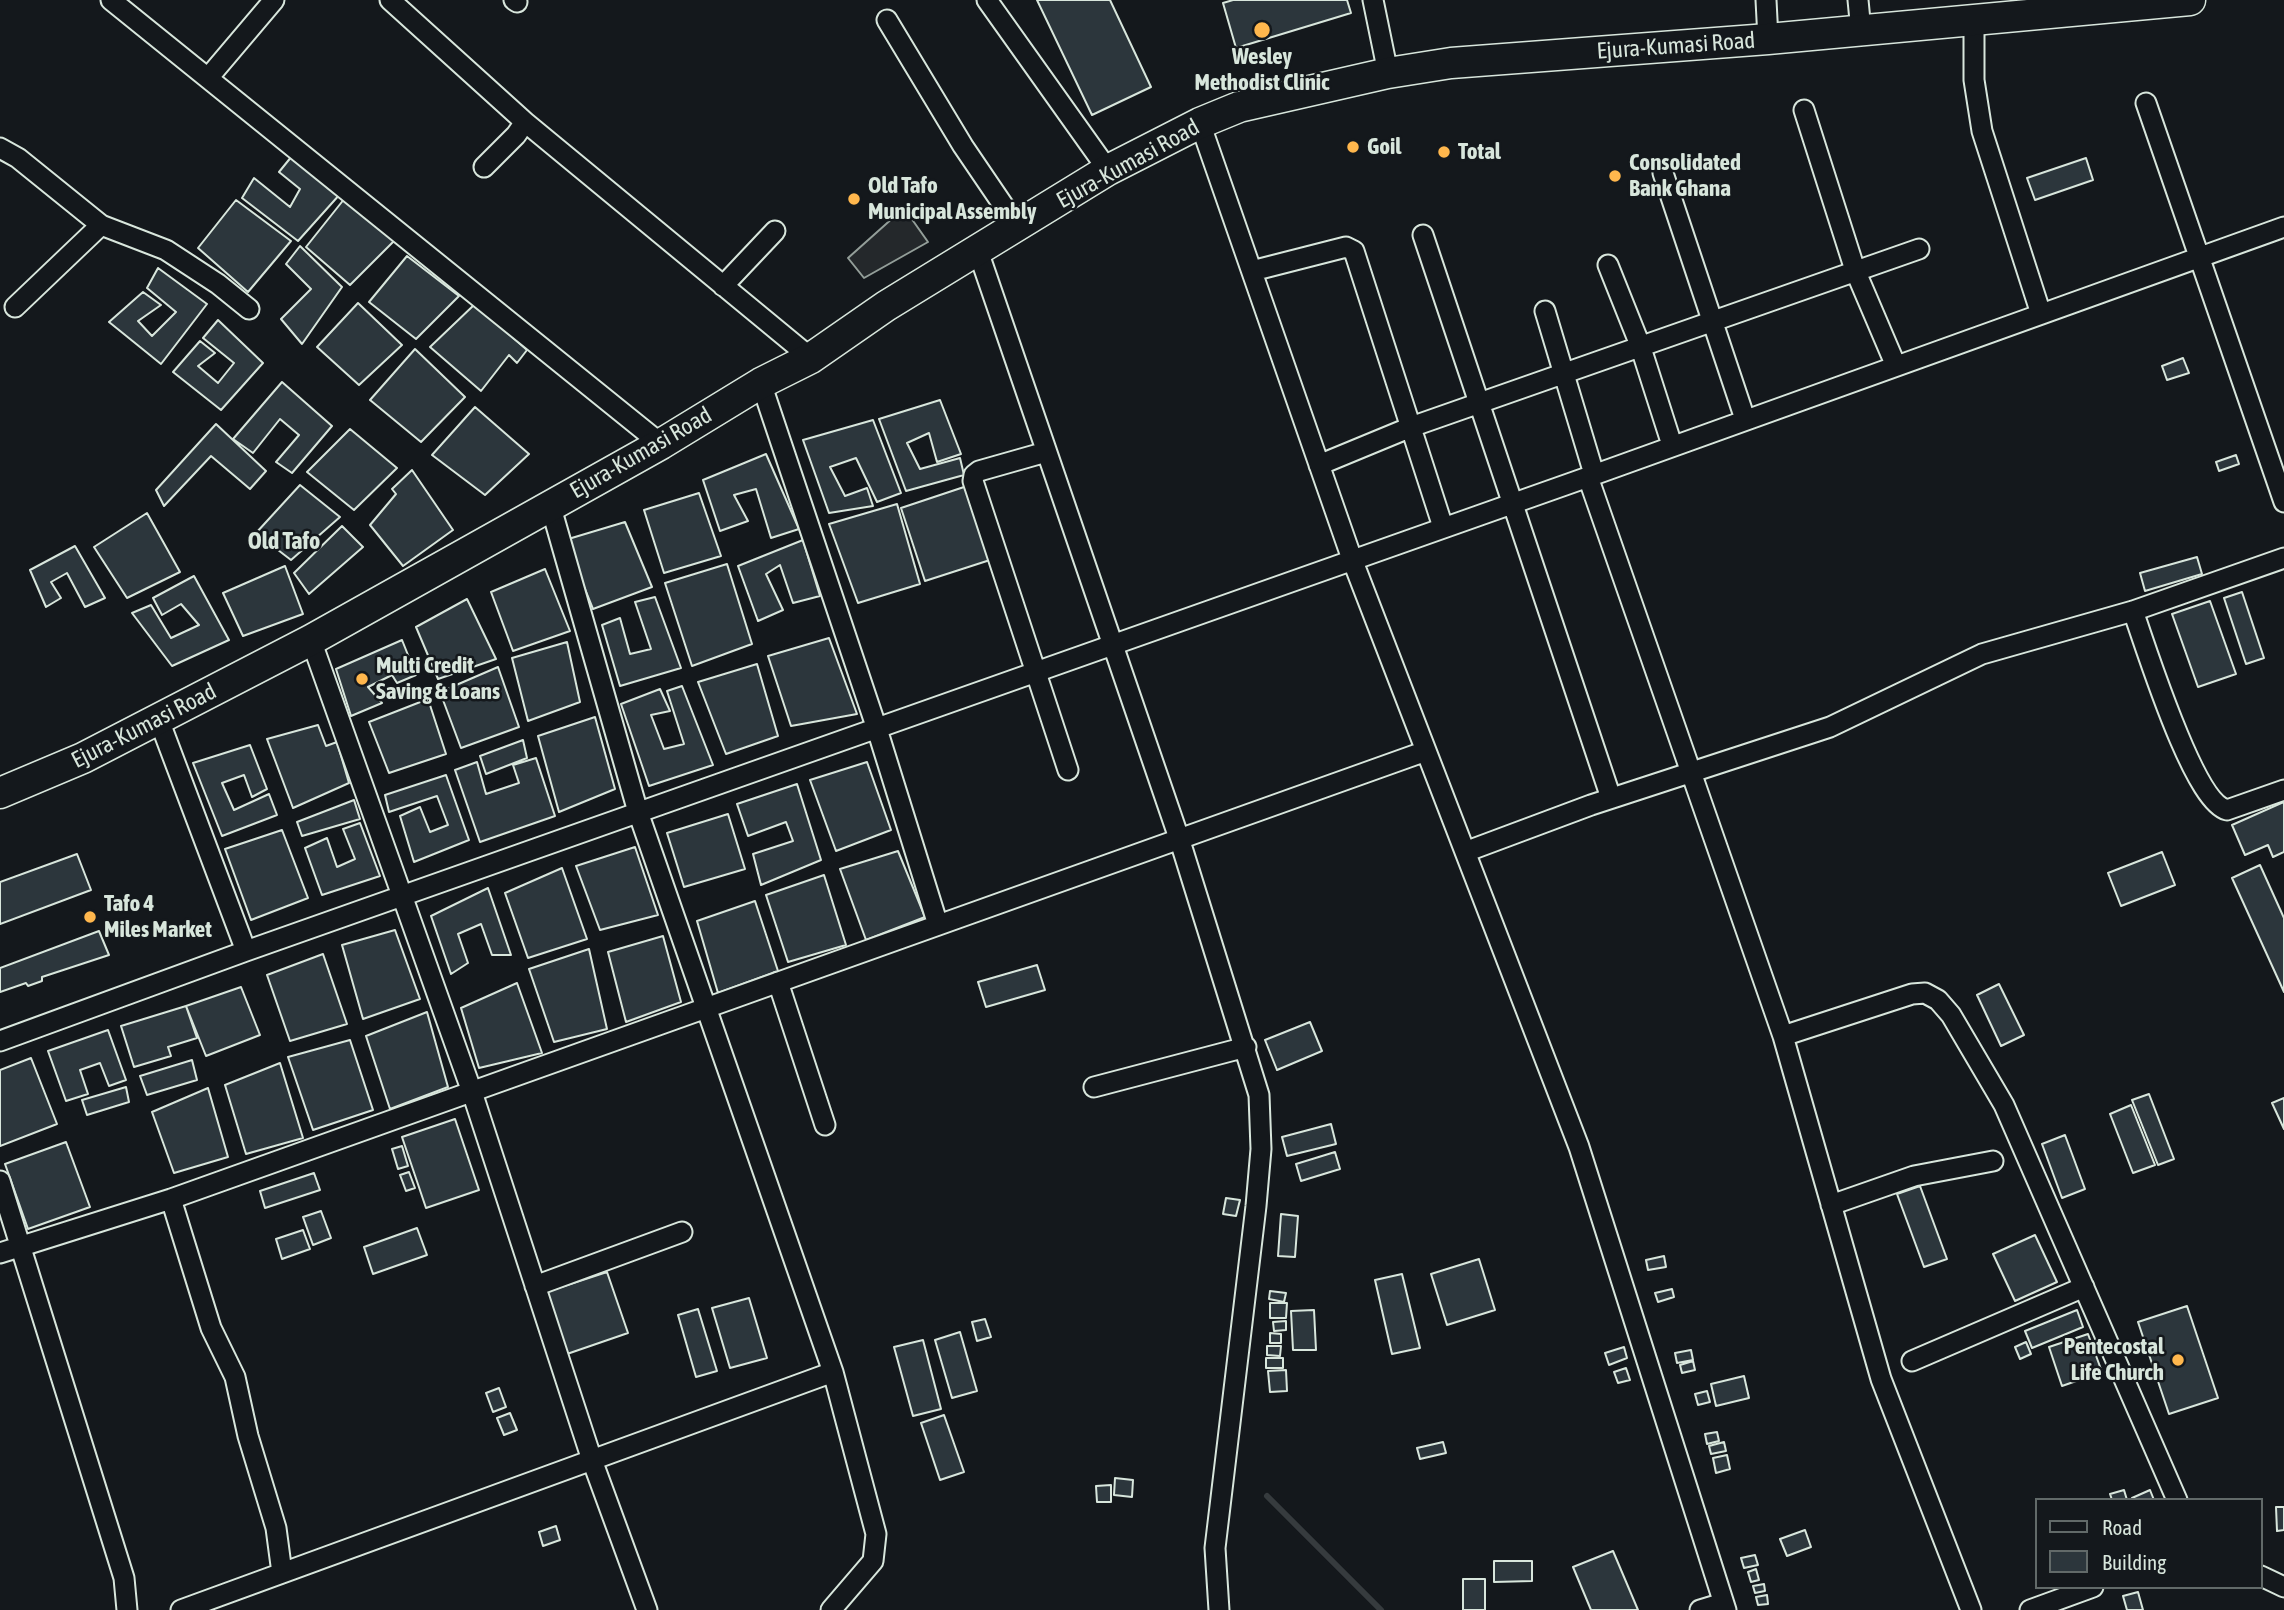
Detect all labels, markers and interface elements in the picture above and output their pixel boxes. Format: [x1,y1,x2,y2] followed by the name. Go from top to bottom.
[1252,20,1272,40] marker: Wesley Methodist Clinic
[1596,27,1756,65] street label: Ejura-Kumasi Road
[1194,43,1330,97] place label: Wesley Methodist Clinic
[1052,113,1204,215] street label: Ejura-Kumasi Road
[1367,133,1401,161] place label: Goil
[1458,138,1501,166] place label: Total
[1345,139,1361,155] marker: Goil
[1436,144,1452,160] marker: Total
[1629,149,1741,203] place label: Consolidated Bank Ghana
[1607,168,1623,184] marker: Consolidated Bank Ghana
[868,172,1036,226] place label: Old Tafo Municipal Assembly
[846,191,862,207] marker: Old Tafo Municipal Assembly
[565,401,717,505] street label: Ejura-Kumasi Road
[248,527,320,555] district label: Old Tafo
[376,652,500,706] place label: Multi Credit Saving & Loans
[354,671,370,687] marker: Multi Credit Saving & Loans
[67,678,221,774] street label: Ejura-Kumasi Road
[104,890,212,944] place label: Tafo 4 Miles Market
[82,909,98,925] marker: Tafo 4 Miles Market
[2064,1333,2164,1387] place label: Pentecostal Life Church
[2170,1352,2186,1368] marker: Pentecostal Life Church
[2036,1498,2263,1589] legend
[2102,1515,2142,1539] text: Road
[2102,1550,2166,1574] text: Building

